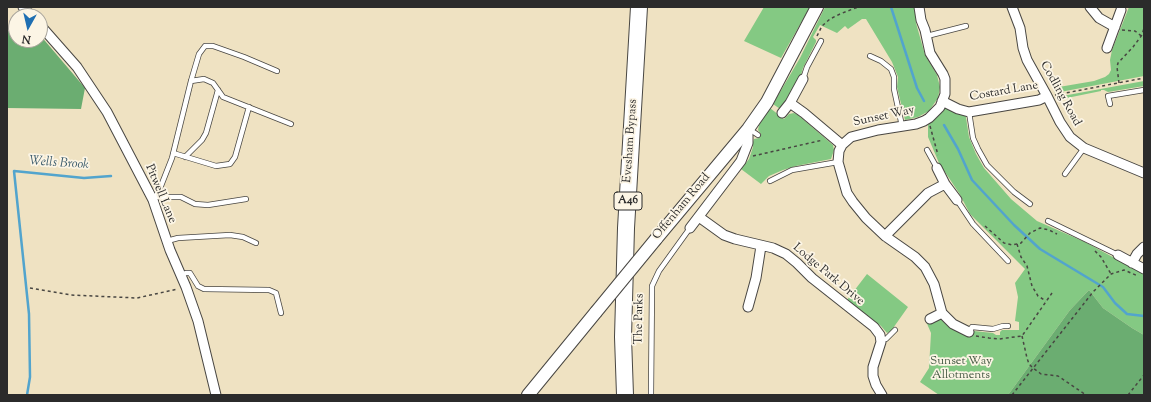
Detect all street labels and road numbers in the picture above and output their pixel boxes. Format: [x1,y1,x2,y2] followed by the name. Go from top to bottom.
[1036,59,1084,129] street label: Codling Road
[969,79,1039,105] street label: Costard Lane
[621,99,641,183] street label: Evesham Bypass
[852,104,916,130] street label: Sunset Way
[141,162,179,226] street label: Pitwell Lane
[650,171,714,243] street label: Offenham Road
[614,192,642,210] road number: A46
[789,241,867,309] street label: Lodge Park Drive
[632,293,648,345] street label: The Parks

